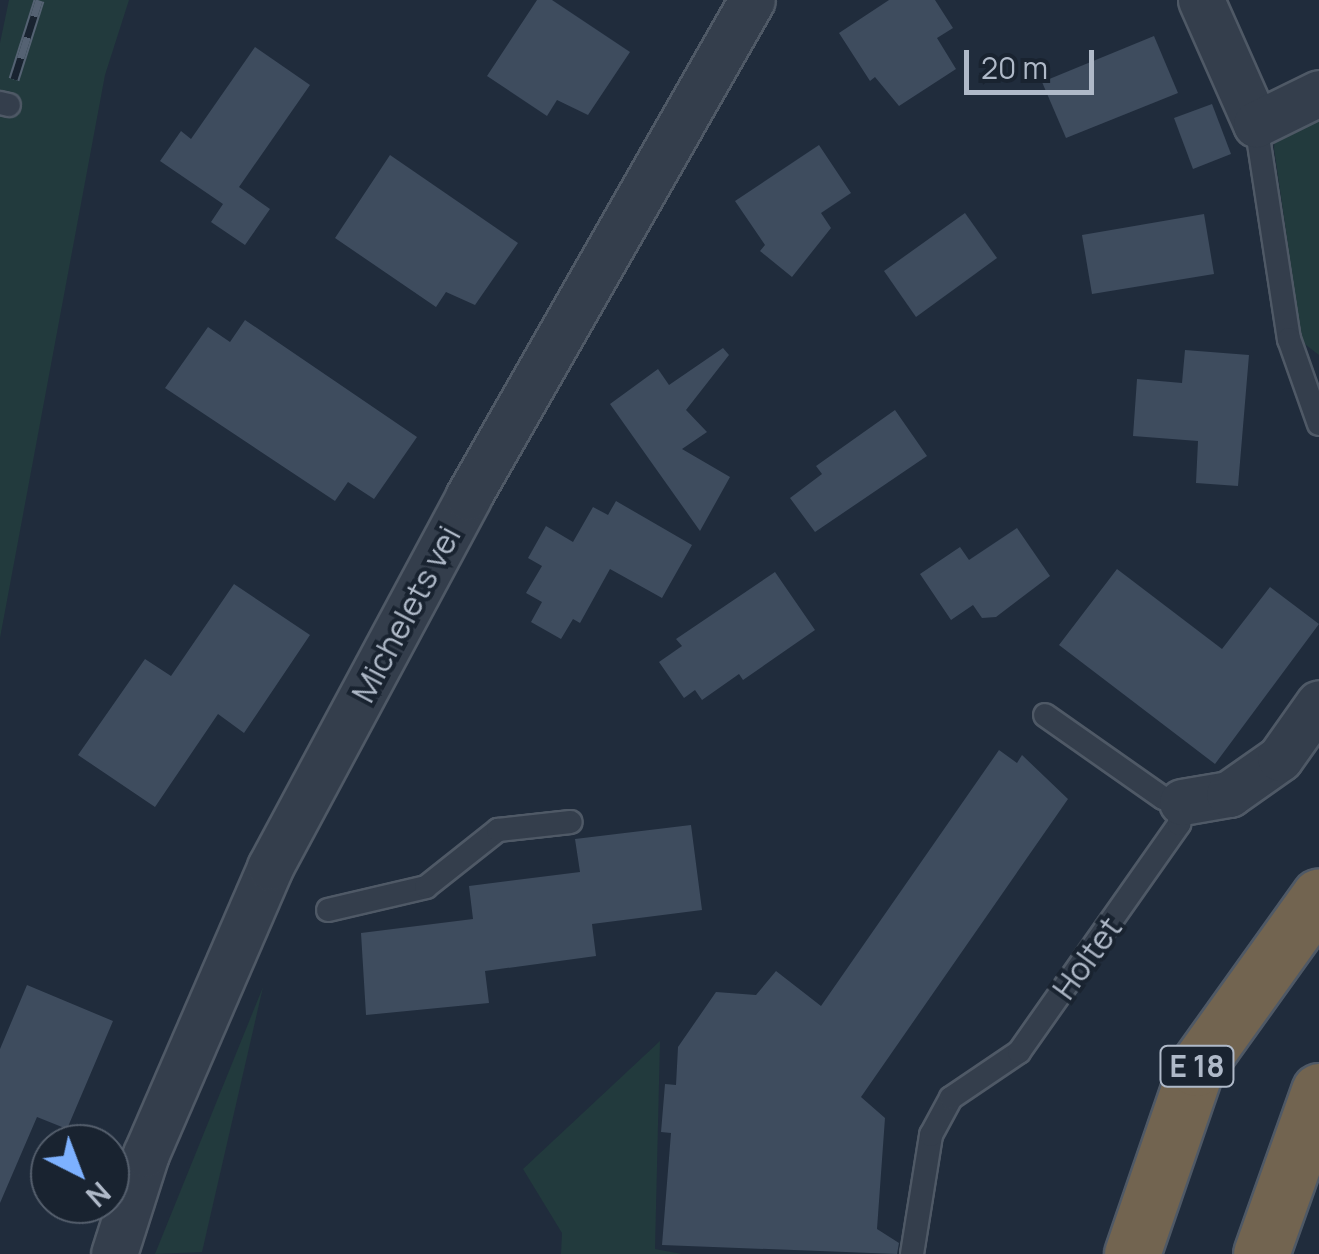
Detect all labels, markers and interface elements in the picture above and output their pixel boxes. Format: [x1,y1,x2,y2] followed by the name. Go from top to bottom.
[969,30,1099,92] scale bar
[981,47,1048,88] text: 20 m
[344,519,468,709] street label: Michelets vei
[1044,909,1130,1007] street label: Holtet
[1157,1041,1237,1091] road number: E 18
[30,1124,130,1224] north arrow
[79,1174,119,1216] text: N

